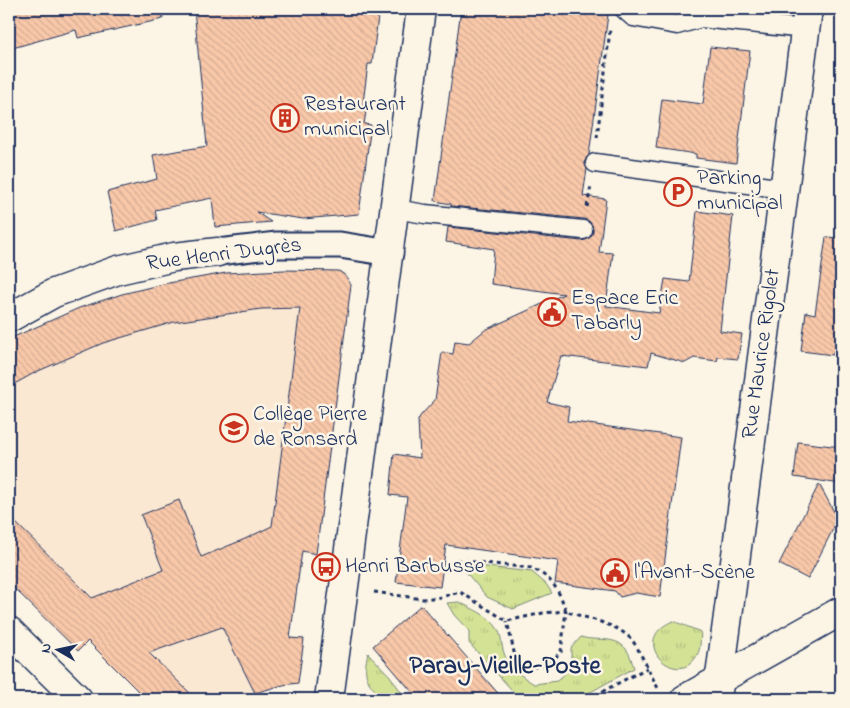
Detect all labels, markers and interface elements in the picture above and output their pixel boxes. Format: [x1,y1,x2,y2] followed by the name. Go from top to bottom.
[304,89,407,146] place label: Restaurant municipal
[270,103,300,133] building icon: Restaurant municipal
[697,163,783,220] place label: Parking municipal
[663,177,693,207] parking icon: Parking municipal
[145,230,304,281] street label: Rue Henri Dugrès
[734,266,791,441] street label: Rue Maurice Rigolet
[571,283,679,341] place label: Espace Eric Tabarly
[537,297,567,327] public building icon: Espace Eric Tabarly
[253,399,367,456] place label: Collège Pierre de Ronsard
[219,413,249,443] school or university icon: Collège Pierre de Ronsard
[345,551,485,583] place label: Henri Barbusse
[311,552,341,582] bus stop icon: Henri Barbusse
[634,557,755,589] place label: l'Avant-Scène
[600,558,630,588] public building icon: l'Avant-Scène
[32,626,82,676] north arrow
[36,642,58,655] text: N
[409,649,602,686] district label: Paray-Vieille-Poste

